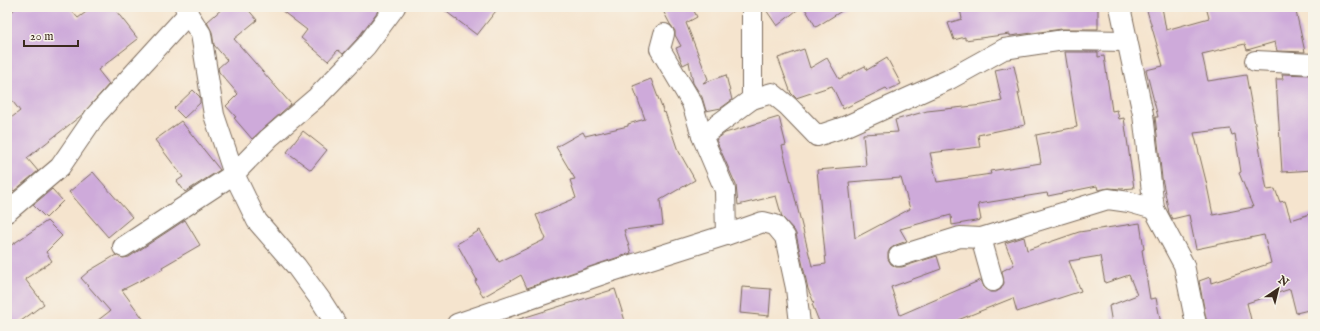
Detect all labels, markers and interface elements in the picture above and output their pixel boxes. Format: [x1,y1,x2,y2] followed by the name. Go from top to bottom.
[24,22,78,48] scale bar
[30,29,53,44] text: 20 m
[1258,269,1298,309] north arrow
[1274,273,1291,290] text: N

